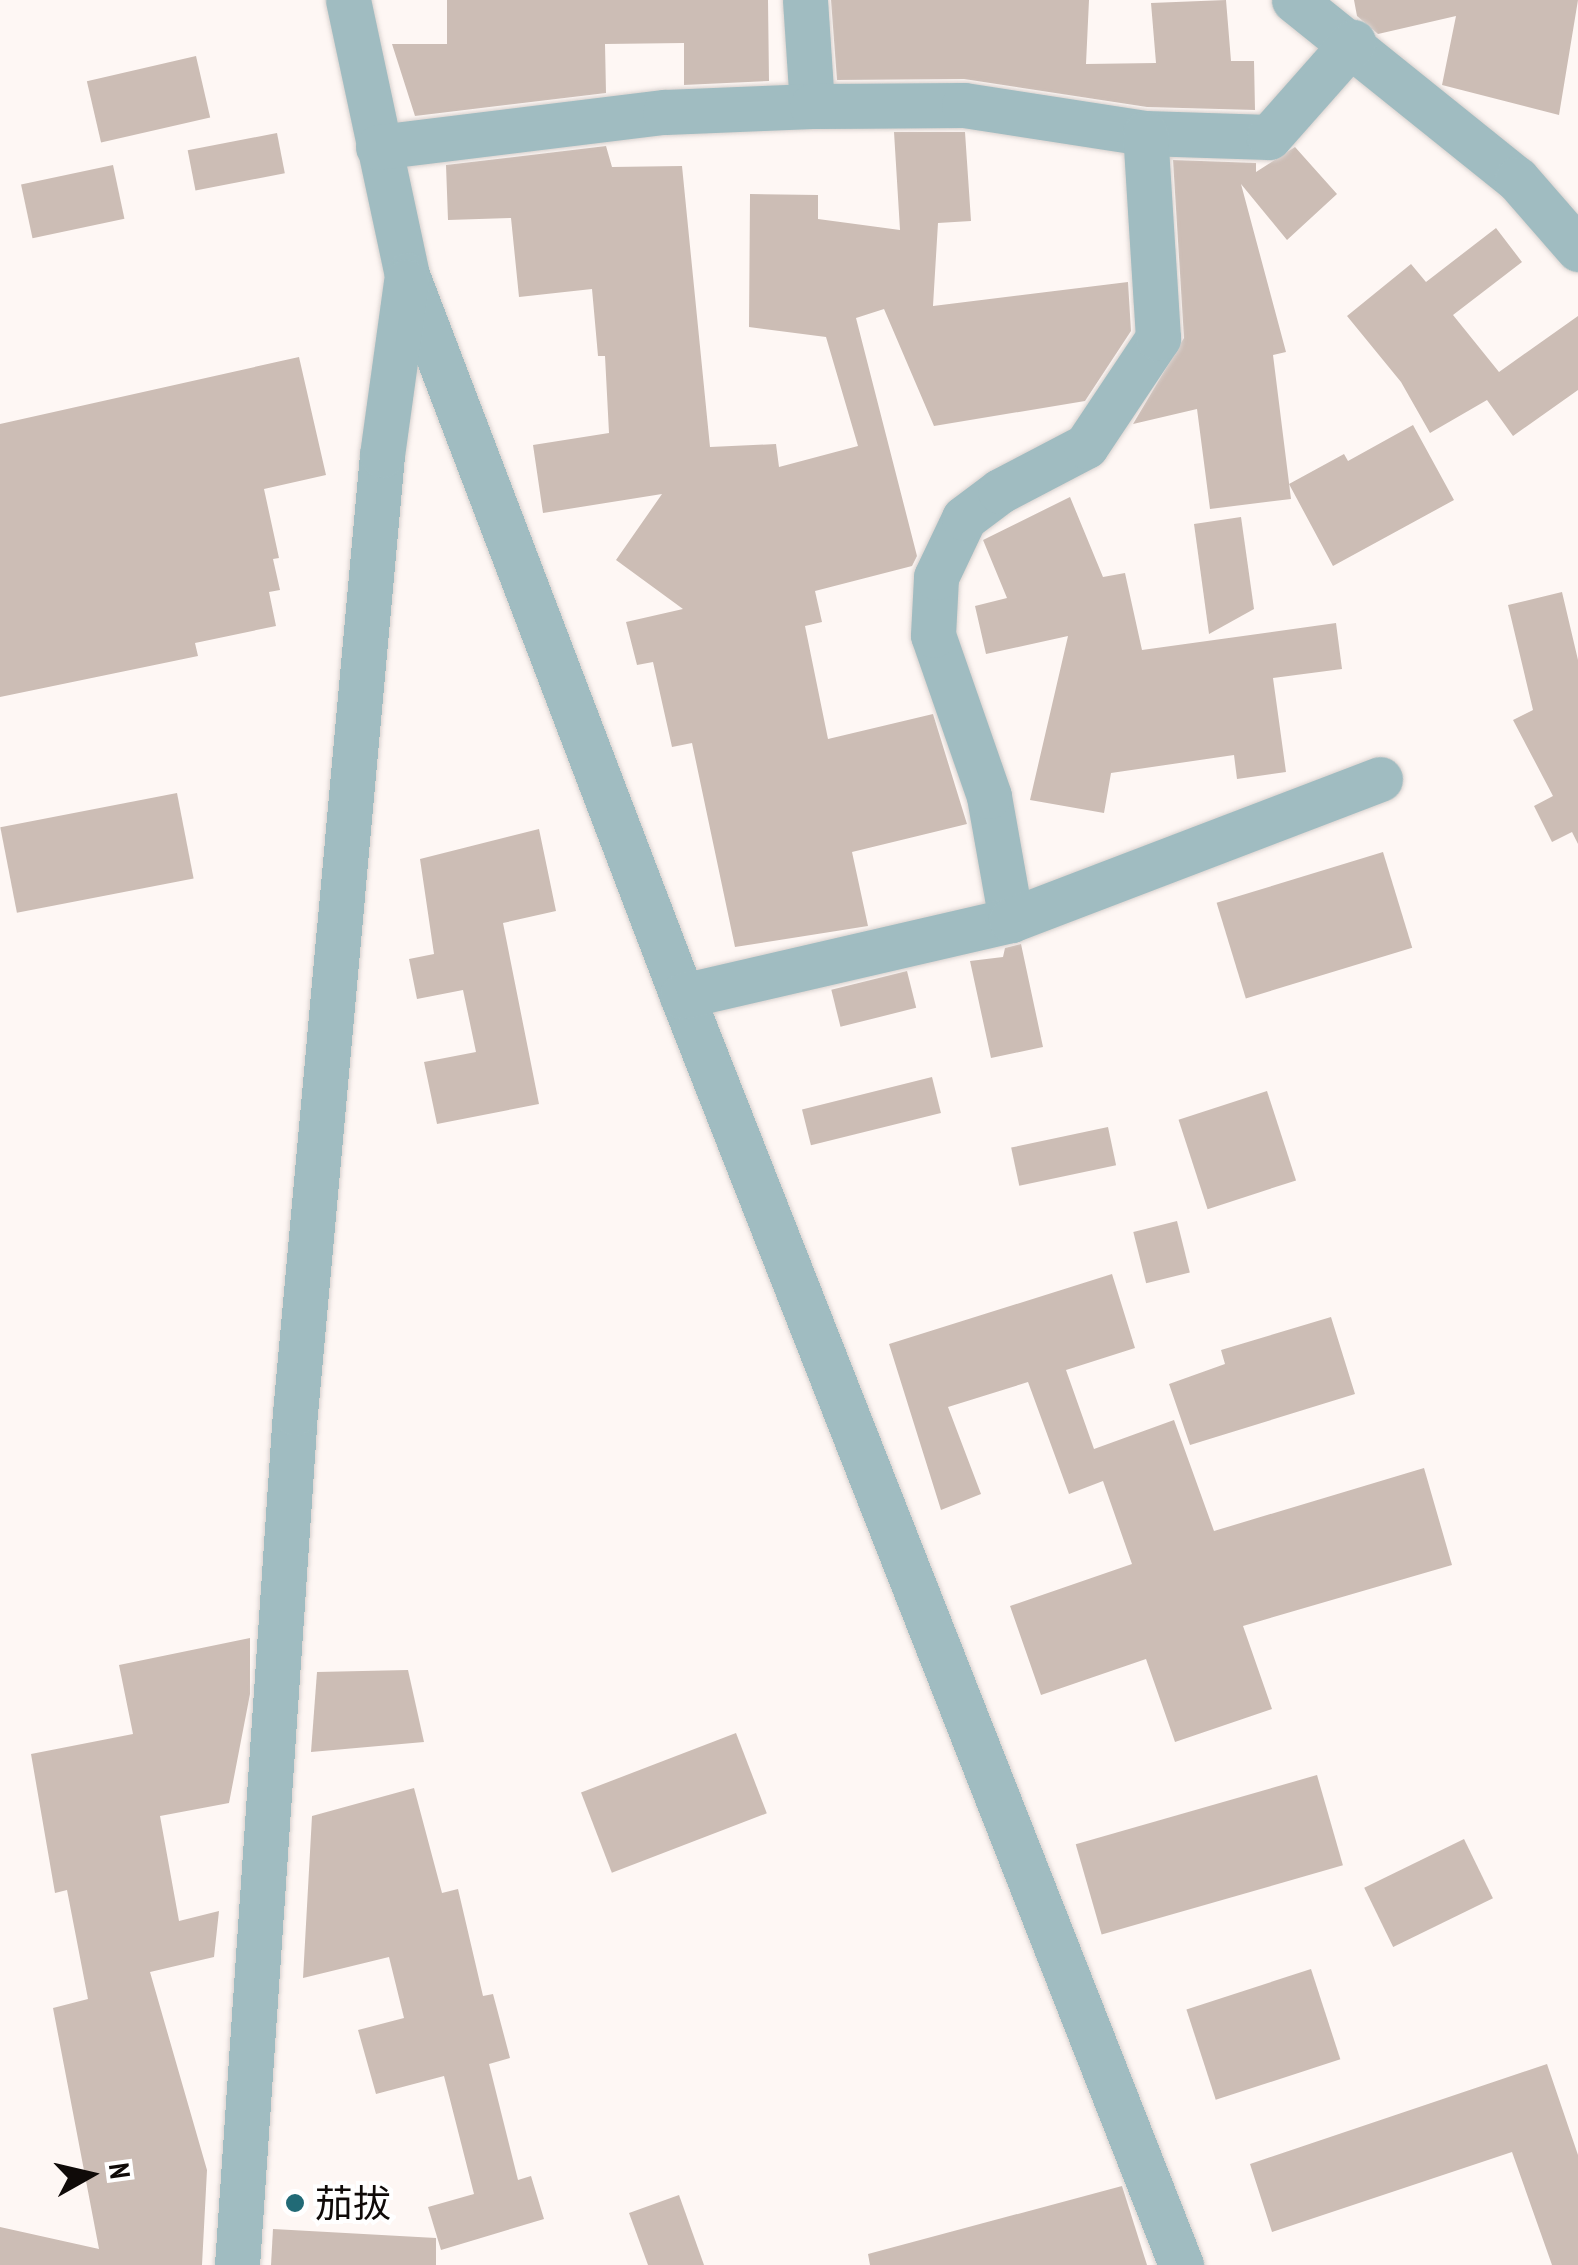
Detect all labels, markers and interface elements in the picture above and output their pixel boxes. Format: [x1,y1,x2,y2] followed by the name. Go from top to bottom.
[40,2125,140,2225] north arrow
[101,2161,140,2181] text: N
[315,2180,391,2226] place label: 茄拔
[284,2192,306,2214] marker: 茄拔

